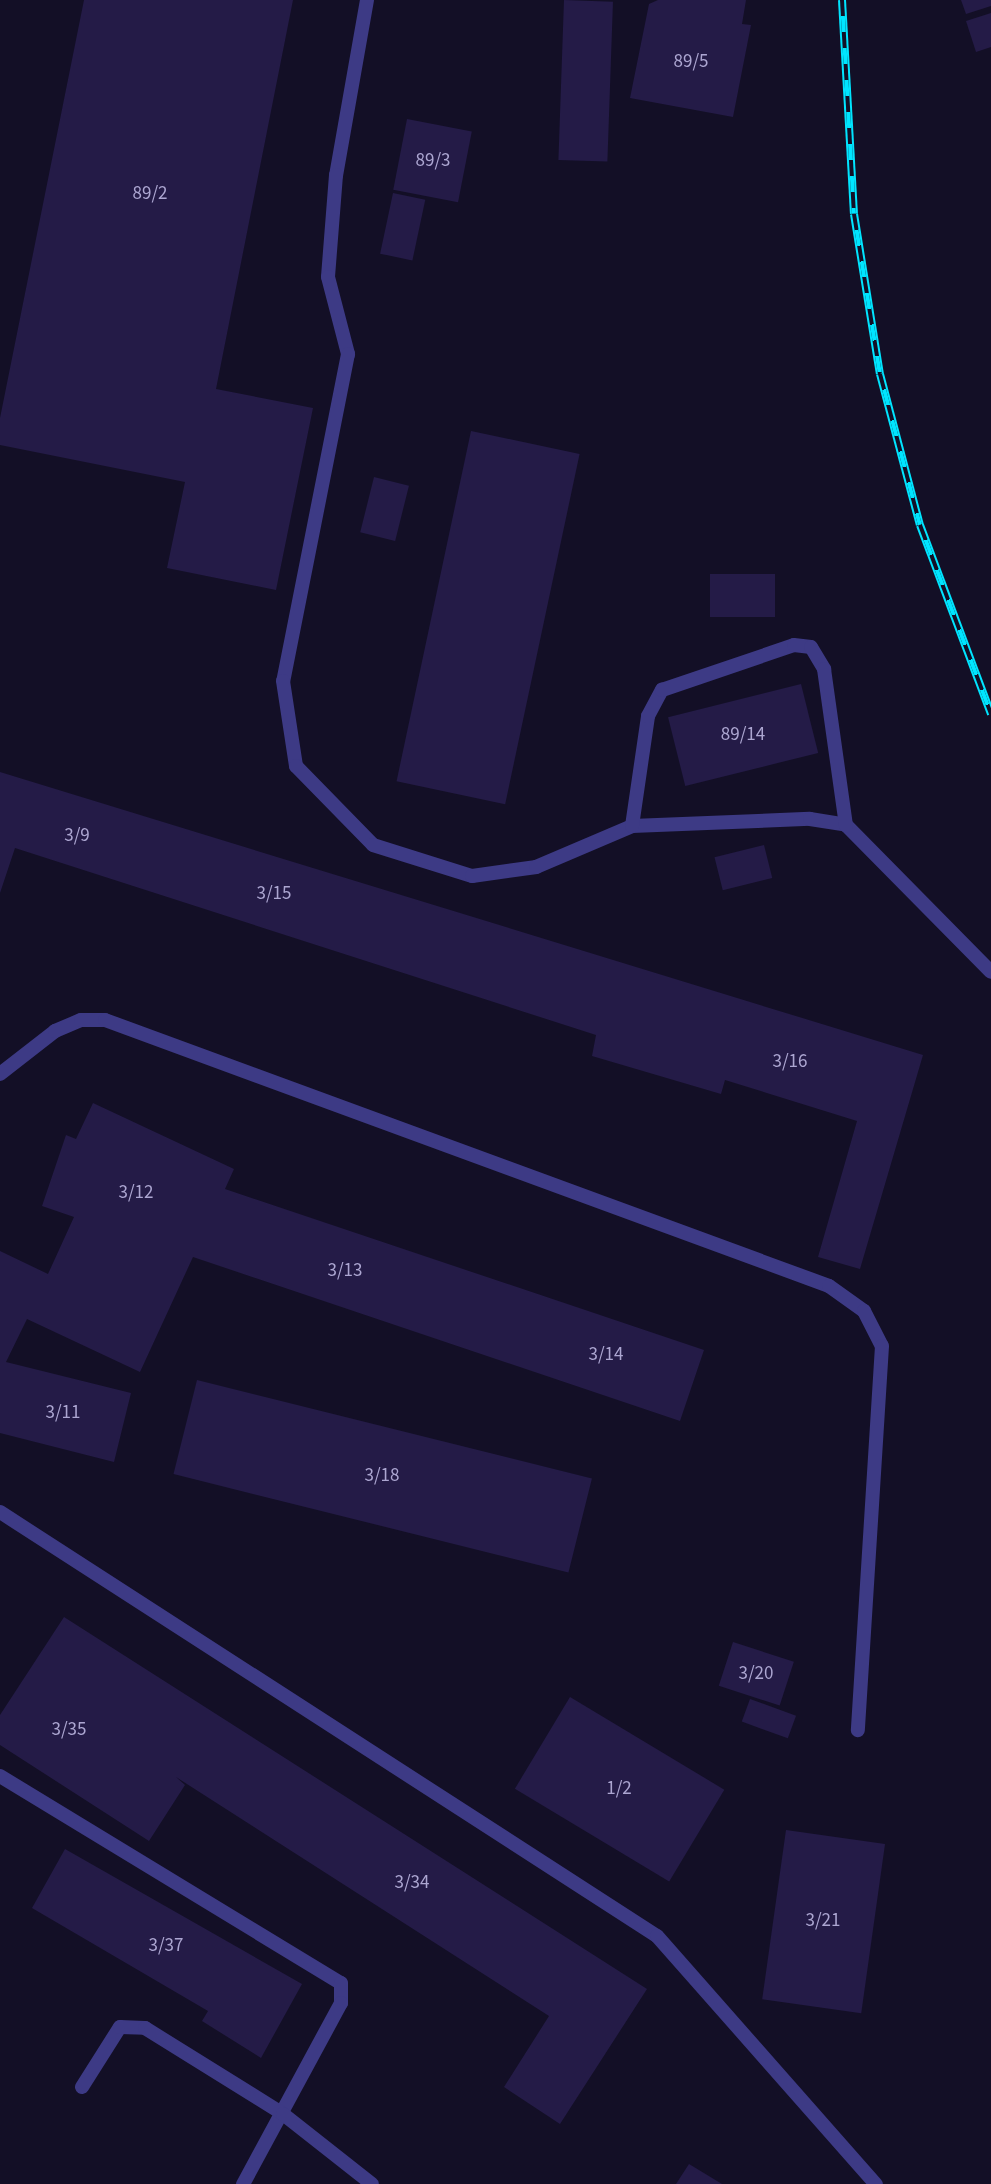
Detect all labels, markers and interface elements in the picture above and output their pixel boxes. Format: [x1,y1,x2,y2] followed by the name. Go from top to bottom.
[674,51,708,73] house number: 89/5
[416,150,450,172] house number: 89/3
[133,183,167,205] house number: 89/2
[721,724,765,746] house number: 89/14
[64,825,90,847] house number: 3/9
[257,883,291,905] house number: 3/15
[773,1051,807,1073] house number: 3/16
[119,1182,153,1204] house number: 3/12
[328,1260,362,1282] house number: 3/13
[589,1344,623,1366] house number: 3/14
[46,1402,80,1424] house number: 3/11
[365,1465,399,1487] house number: 3/18
[739,1663,773,1685] house number: 3/20
[52,1719,86,1741] house number: 3/35
[606,1778,632,1800] house number: 1/2
[395,1872,429,1894] house number: 3/34
[806,1910,840,1932] house number: 3/21
[149,1935,183,1957] house number: 3/37

